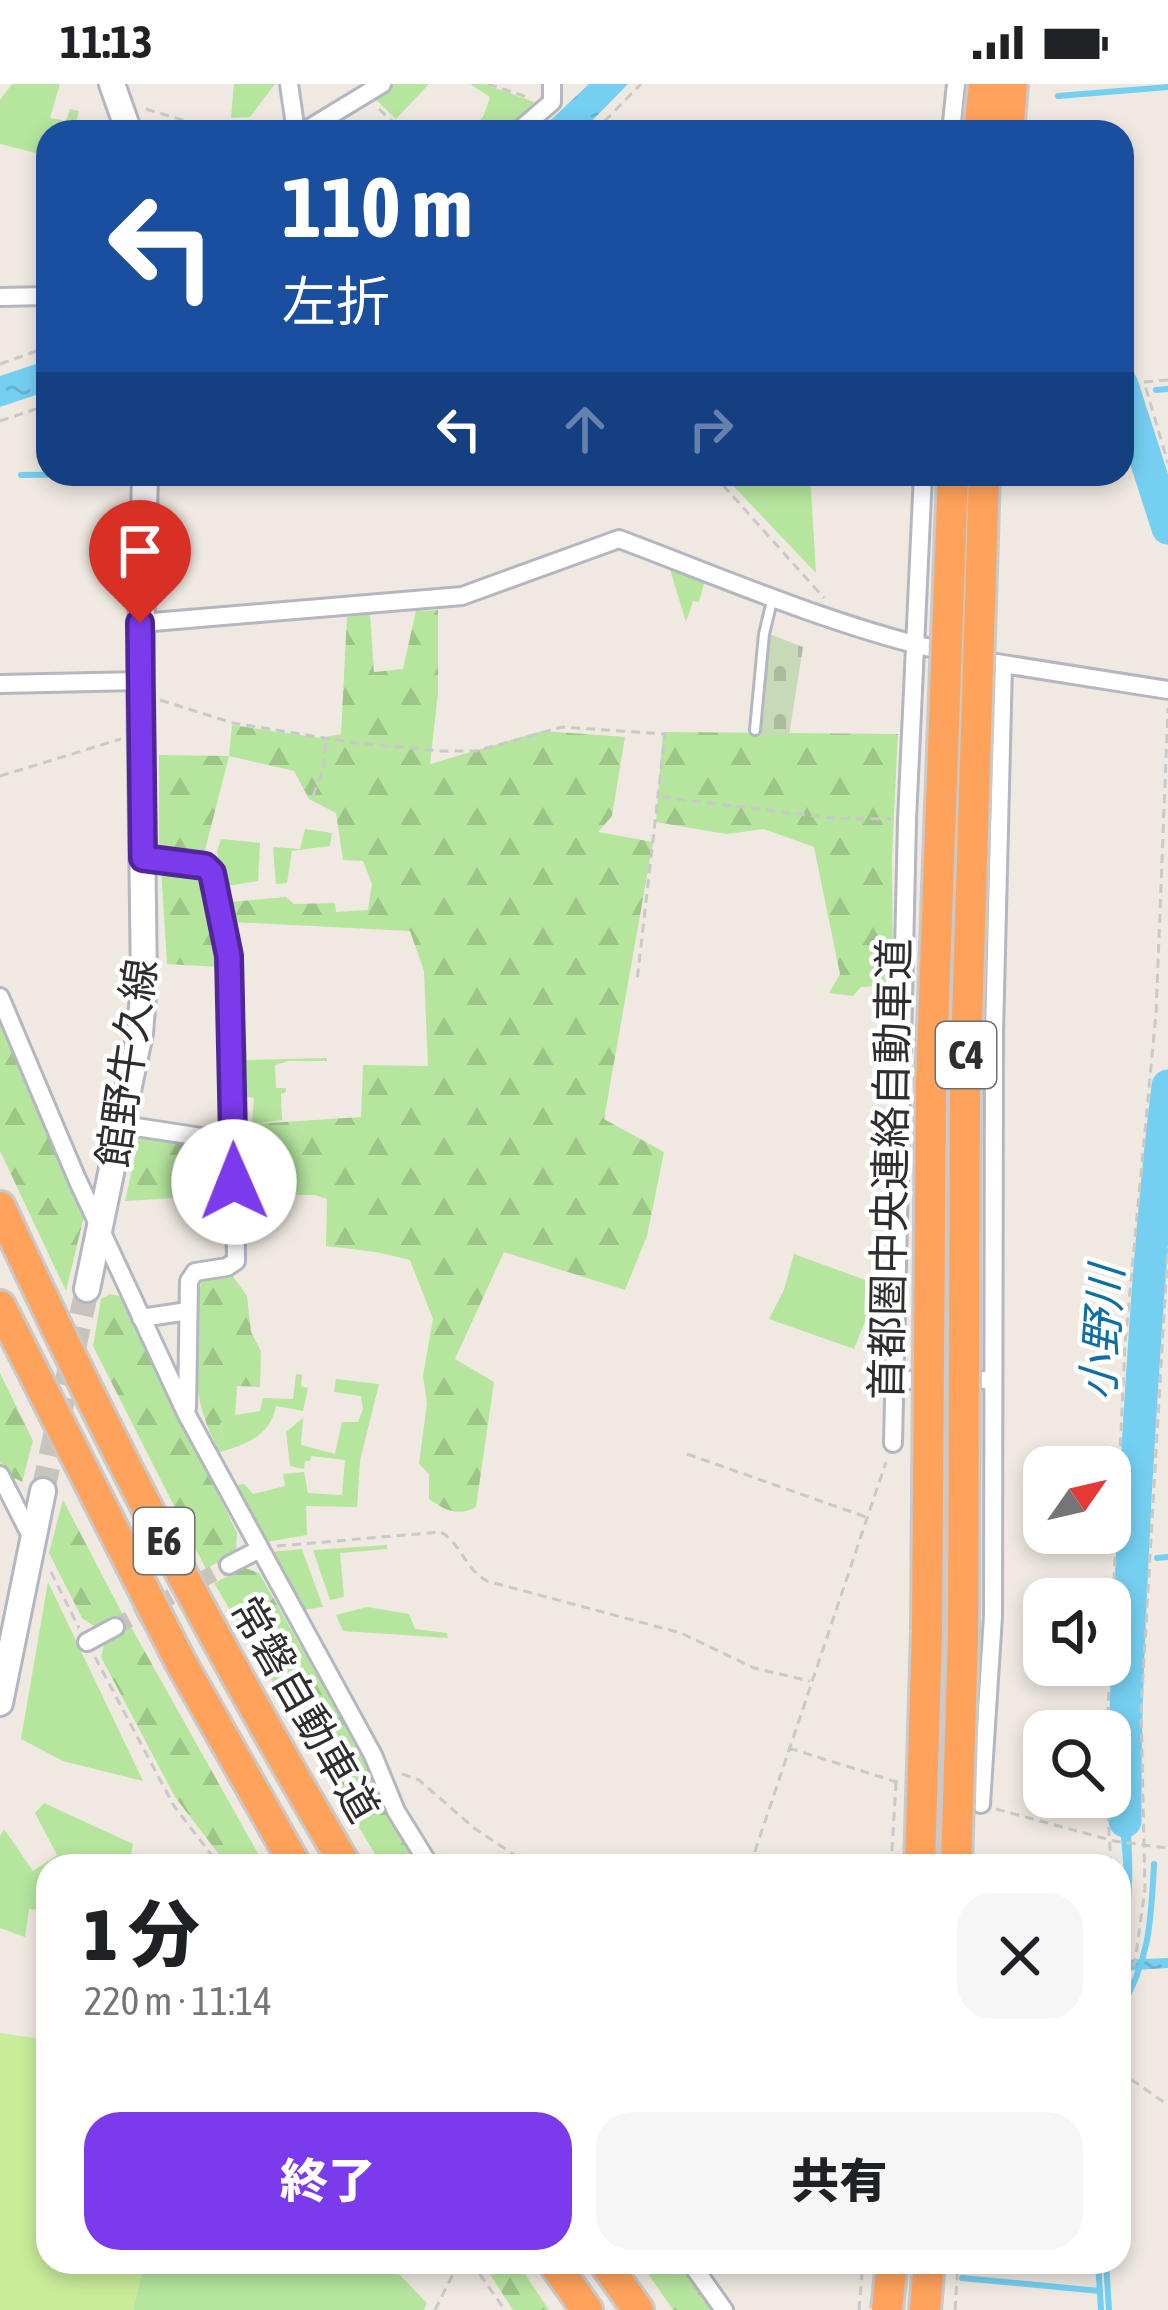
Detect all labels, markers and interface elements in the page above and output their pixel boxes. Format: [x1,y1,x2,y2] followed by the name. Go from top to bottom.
[60,16,153,68] text: 11:13
[282,159,472,255] text: 110 m
[84,168,240,324] icon: left
[282,271,390,332] text: 左折
[426,396,492,462] icon: left
[552,396,618,462] icon: ahead
[678,396,744,462] icon: right
[89,500,191,623] pin
[107,518,173,584] icon: arrive
[862,938,918,1400] street label: 首都圏中央連絡自動車道
[89,956,165,1170] street label: 館野牛久線
[936,1022,996,1088] road number: C4
[171,1119,297,1245] position arrow
[1071,1260,1133,1402] water label: 小野川
[1023,1446,1131,1554] north arrow
[1023,1446,1131,1818] map controls
[134,1508,194,1574] road number: E6
[1023,1578,1131,1686] button: sound
[221,1588,389,1830] street label: 常磐自動車道
[1023,1710,1131,1818] button: search
[84,1893,200,1975] text: 1 分
[957,1893,1083,2019] button: close
[84,1979,272,2023] text: 220 m · 11:14
[84,2112,572,2250] button: 終了
[596,2112,1083,2250] button: 共有

